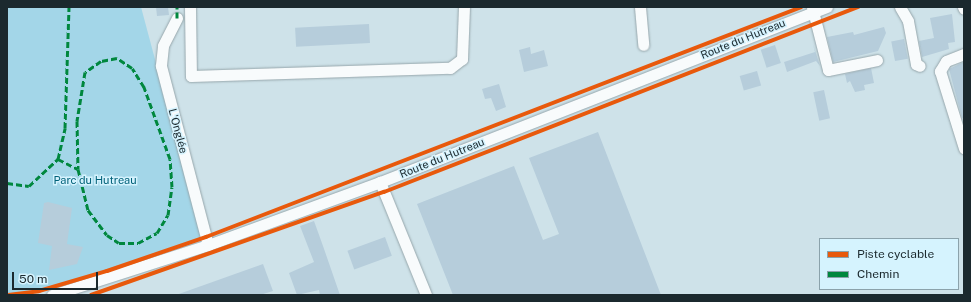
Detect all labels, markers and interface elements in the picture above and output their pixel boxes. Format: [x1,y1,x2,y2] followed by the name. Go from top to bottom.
[699,16,787,62] street label: Route du Hutreau
[166,107,190,155] street label: L'Onglée
[398,135,486,181] street label: Route du Hutreau
[53,173,137,187] park label: Parc du Hutreau
[819,238,959,290] legend
[857,247,934,261] text: Piste cyclable
[14,264,100,290] scale bar
[857,267,899,281] text: Chemin
[19,272,47,286] text: 50 m

